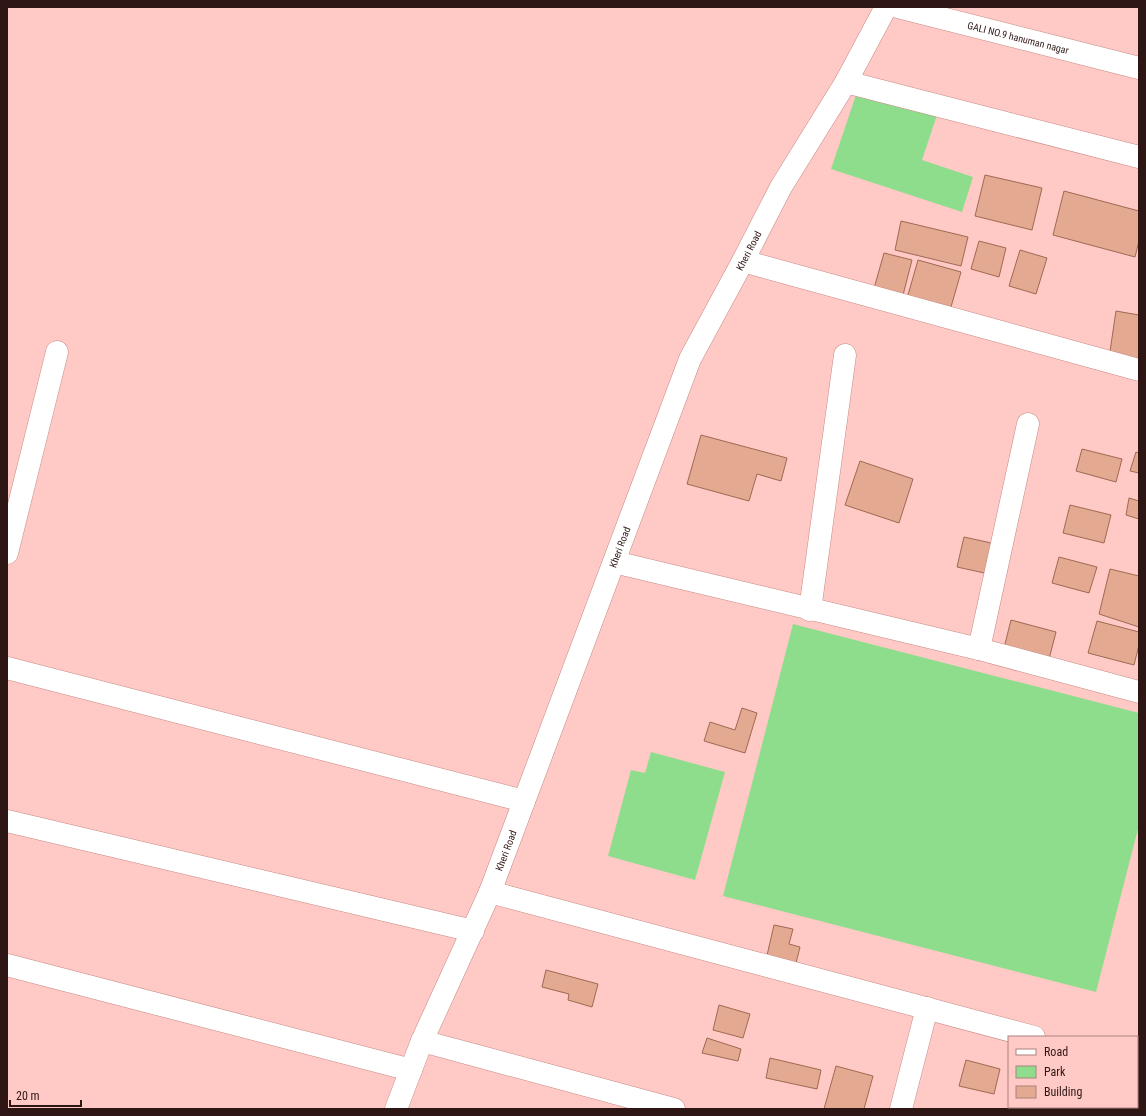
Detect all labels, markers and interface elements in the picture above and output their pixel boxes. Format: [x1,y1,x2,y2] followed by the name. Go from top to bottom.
[966,20,1070,56] street label: GALI NO.9 hanuman nagar
[734,229,763,272] street label: Kheri Road
[607,525,633,569] street label: Kheri Road
[493,829,519,873] street label: Kheri Road
[1008,1036,1138,1108] legend
[1044,1045,1068,1059] text: Road
[1044,1065,1066,1079] text: Park
[10,1082,81,1108] scale bar
[1044,1085,1082,1099] text: Building
[16,1089,40,1103] text: 20 m

